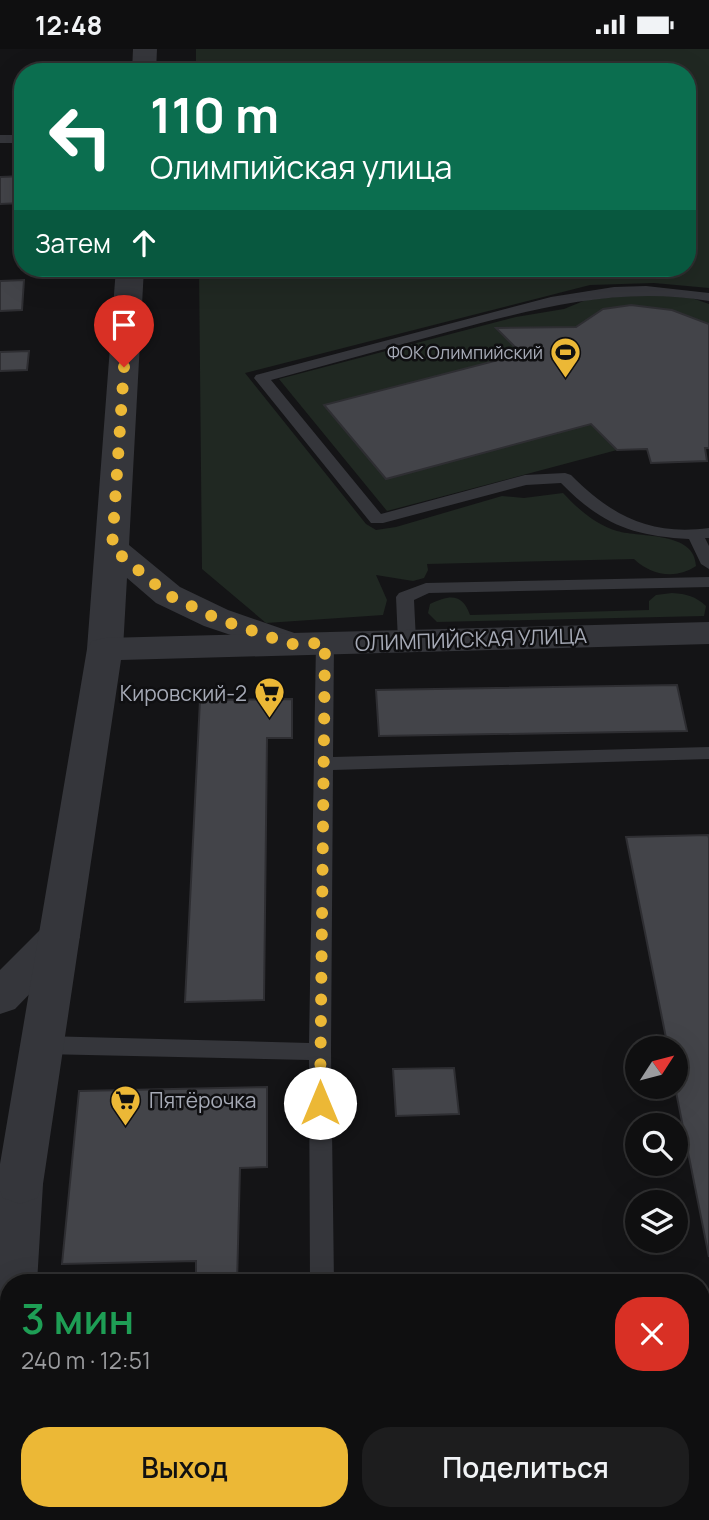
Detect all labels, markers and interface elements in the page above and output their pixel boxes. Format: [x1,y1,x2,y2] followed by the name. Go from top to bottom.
[35,7,103,43] text: 12:48
[150,81,279,148] text: 110 m
[35,91,126,182] icon: left
[150,145,452,189] text: Олимпийская улица
[125,224,163,262] icon: ahead
[35,225,111,261] text: Затем
[94,295,154,367] pin
[105,306,143,344] icon: arrive
[549,335,583,379] sports icon: ФОК Олимпийский
[387,340,543,364] place label: ФОК Олимпийский
[355,621,587,657] street label: ОЛИМПИЙСКАЯ УЛИЦА
[253,676,287,720] supermarket icon: Кировский-2
[120,679,247,707] place label: Кировский-2
[625,1036,688,1099] north arrow
[625,1036,688,1253] map controls
[283,1066,357,1140] position arrow
[109,1083,143,1127] supermarket icon: Пятёрочка
[149,1086,256,1114] place label: Пятёрочка
[625,1113,688,1176] button: search
[625,1190,688,1253] button: layers
[21,1289,134,1347] text: 3 мин
[615,1297,689,1371] button: close
[21,1344,151,1376] text: 240 m · 12:51
[21,1427,348,1507] button: Выход
[362,1427,689,1507] button: Поделиться

